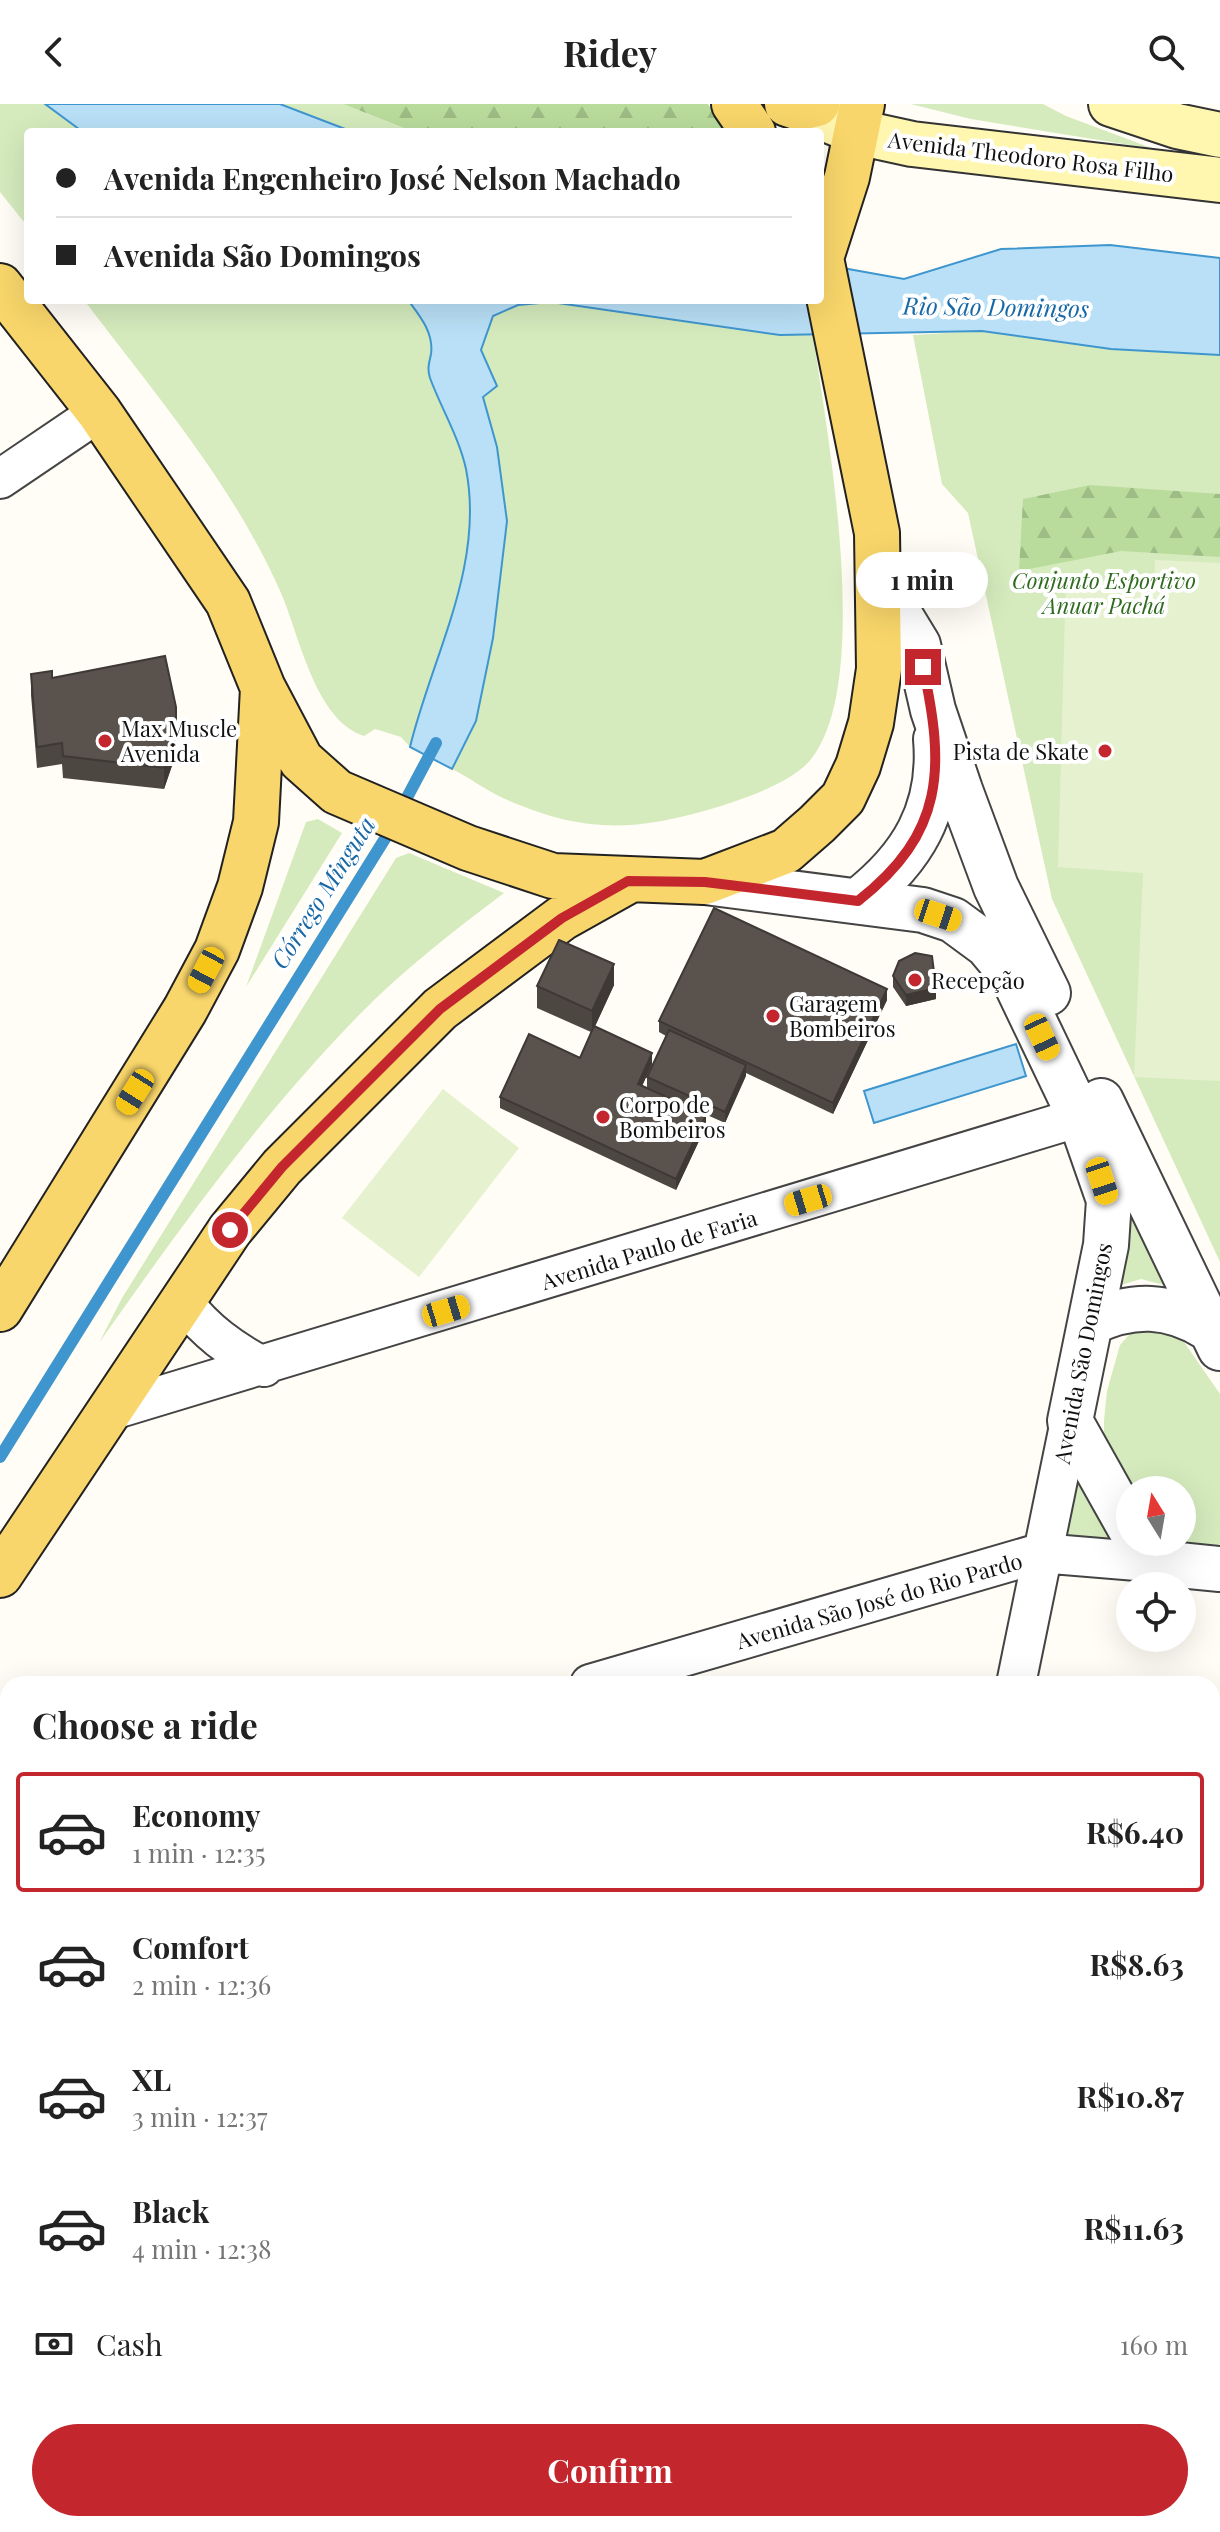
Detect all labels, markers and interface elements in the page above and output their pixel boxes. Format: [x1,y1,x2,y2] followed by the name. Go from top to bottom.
[563,28,657,76] text: Ridey
[32,30,76,74] icon: back
[1144,30,1188,74] icon: search
[886,123,1176,188] street label: Avenida Theodoro Rosa Filho
[104,158,681,198] text: Avenida Engenheiro José Nelson Machado
[104,235,421,275] text: Avenida São Domingos
[902,288,1089,324] water label: Rio São Domingos
[857,551,989,607] callout: 1 min
[890,562,954,597] text: 1 min
[1012,565,1196,620] park label: Conjunto Esportivo Anuar Pachá
[905,649,941,685] route end
[120,713,237,768] place label: Max Muscle Avenida
[96,732,114,750] marker: Max Muscle Avenida
[953,736,1089,766] place label: Pista de Skate
[1096,742,1114,760] marker: Pista de Skate
[262,810,382,974] water label: Córrego Minguta
[911,896,965,934] car
[184,943,228,997] car
[931,965,1025,995] place label: Recepção
[906,971,924,989] marker: Recepção
[789,988,896,1043] place label: Garagem Bombeiros
[764,1007,782,1025] marker: Garagem Bombeiros
[1021,1010,1063,1064] car
[112,1065,158,1119] car
[619,1089,726,1144] place label: Corpo de Bombeiros
[594,1108,612,1126] marker: Corpo de Bombeiros
[1083,1154,1121,1208] car
[782,1182,834,1218] car
[537,1202,760,1296] street label: Avenida Paulo de Faria
[212,1212,248,1248] route start
[1046,1240,1118,1467] street label: Avenida São Domingos
[420,1293,472,1329] car
[1116,1476,1196,1556] north arrow
[1116,1476,1196,1652] map controls
[732,1545,1025,1656] street label: Avenida São José do Rio Pardo
[1116,1572,1196,1652] button: locate
[32,1700,258,1748] text: Choose a ride
[132,1795,261,1835] text: Economy
[36,1796,108,1868] icon: car
[1086,1812,1184,1852] text: R$6.40
[132,1835,266,1870] text: 1 min · 12:35
[132,1927,249,1967] text: Comfort
[36,1928,108,2000] icon: car
[1090,1944,1184,1984] text: R$8.63
[132,1967,271,2002] text: 2 min · 12:36
[132,2059,171,2099] text: XL
[36,2060,108,2132] icon: car
[1077,2076,1184,2116] text: R$10.87
[132,2099,268,2134] text: 3 min · 12:37
[132,2191,209,2231] text: Black
[36,2192,108,2264] icon: car
[1083,2208,1184,2248] text: R$11.63
[132,2231,272,2266] text: 4 min · 12:38
[32,2322,76,2366] icon: cash
[96,2324,163,2364] text: Cash
[1120,2327,1188,2362] text: 160 m
[32,2424,1188,2516] button: Confirm

